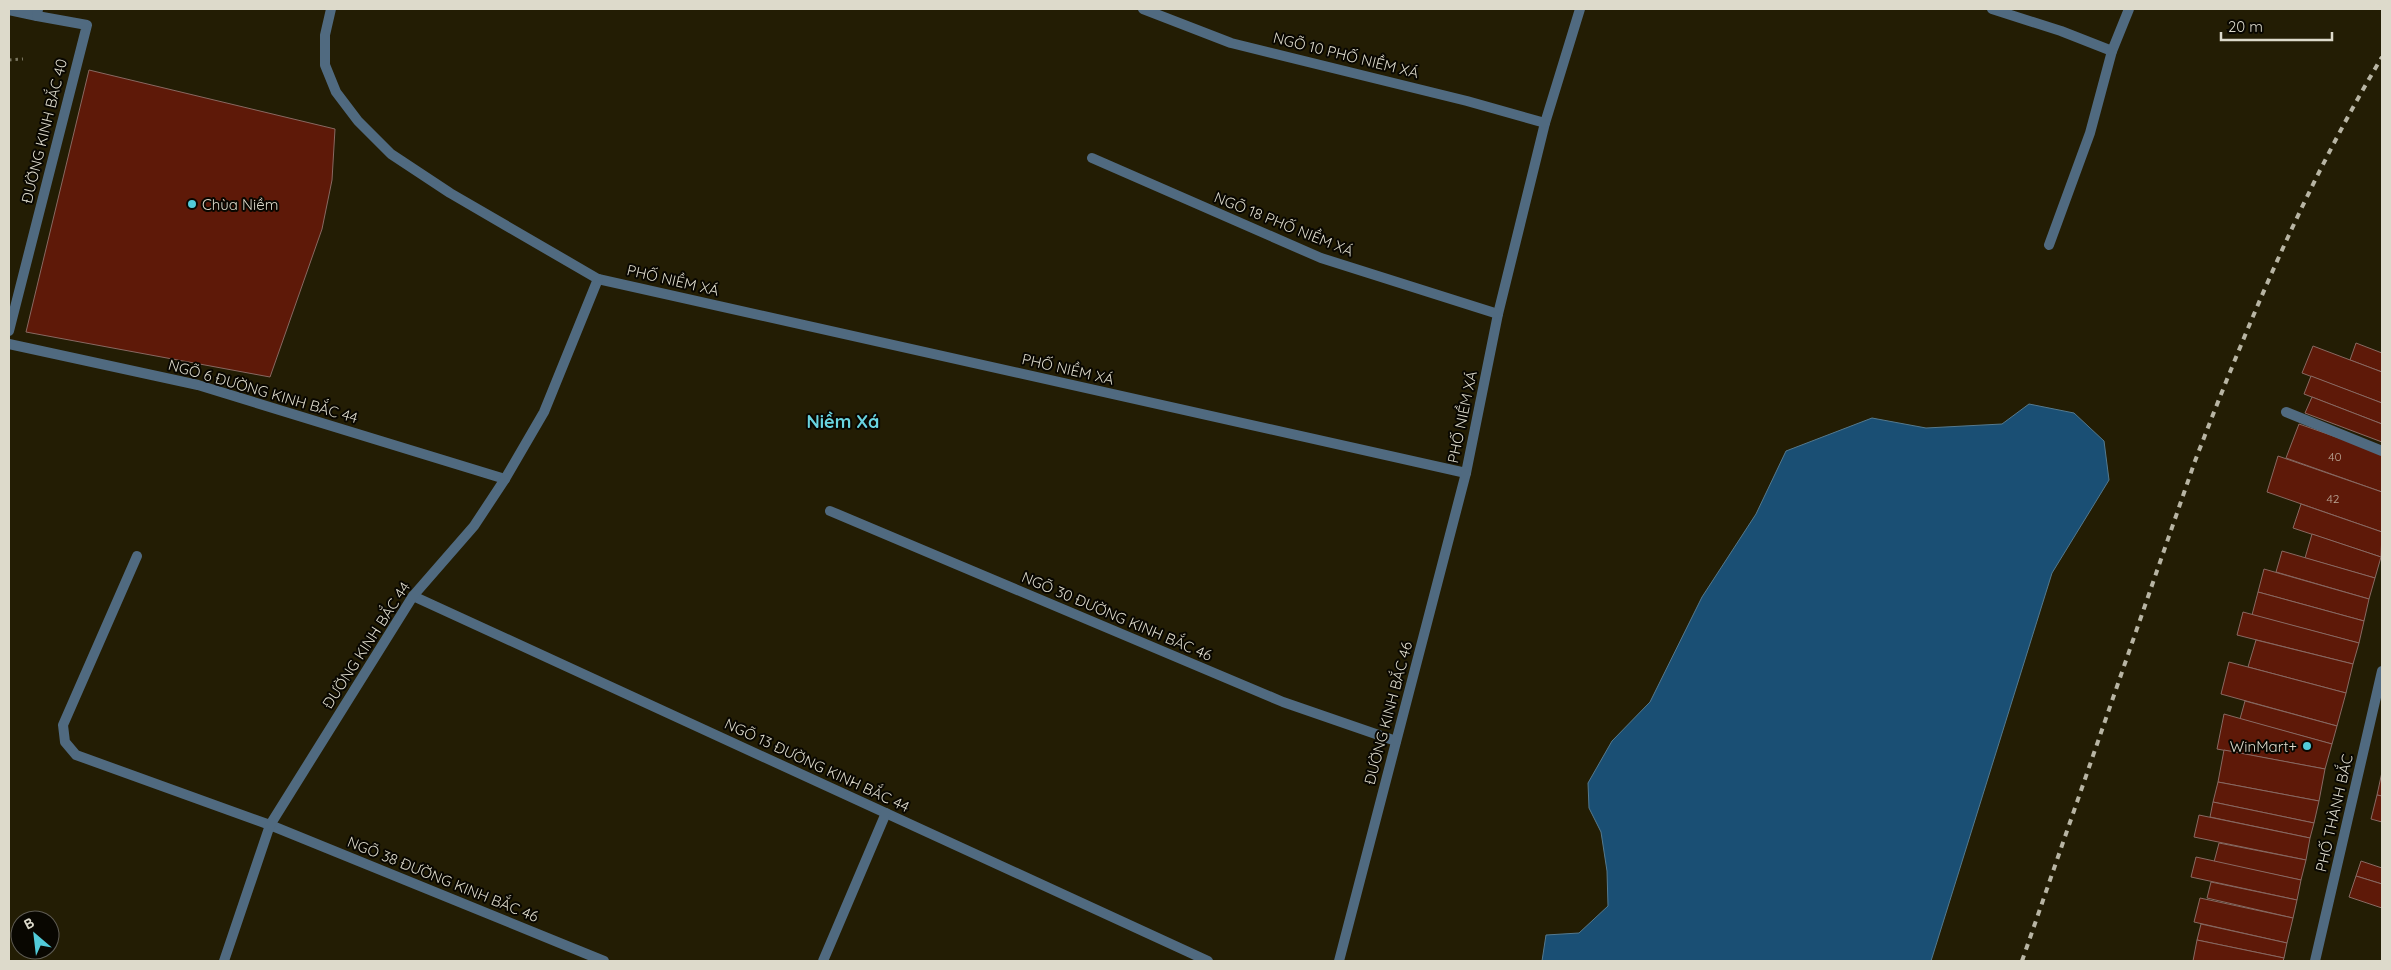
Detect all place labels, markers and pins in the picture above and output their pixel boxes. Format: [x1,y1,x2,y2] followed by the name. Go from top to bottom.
[202,195,278,214] place label: Chùa Niềm
[186,198,198,210] marker: Chùa Niềm
[2230,737,2297,756] place label: WinMart+
[2301,740,2313,752] marker: WinMart+

